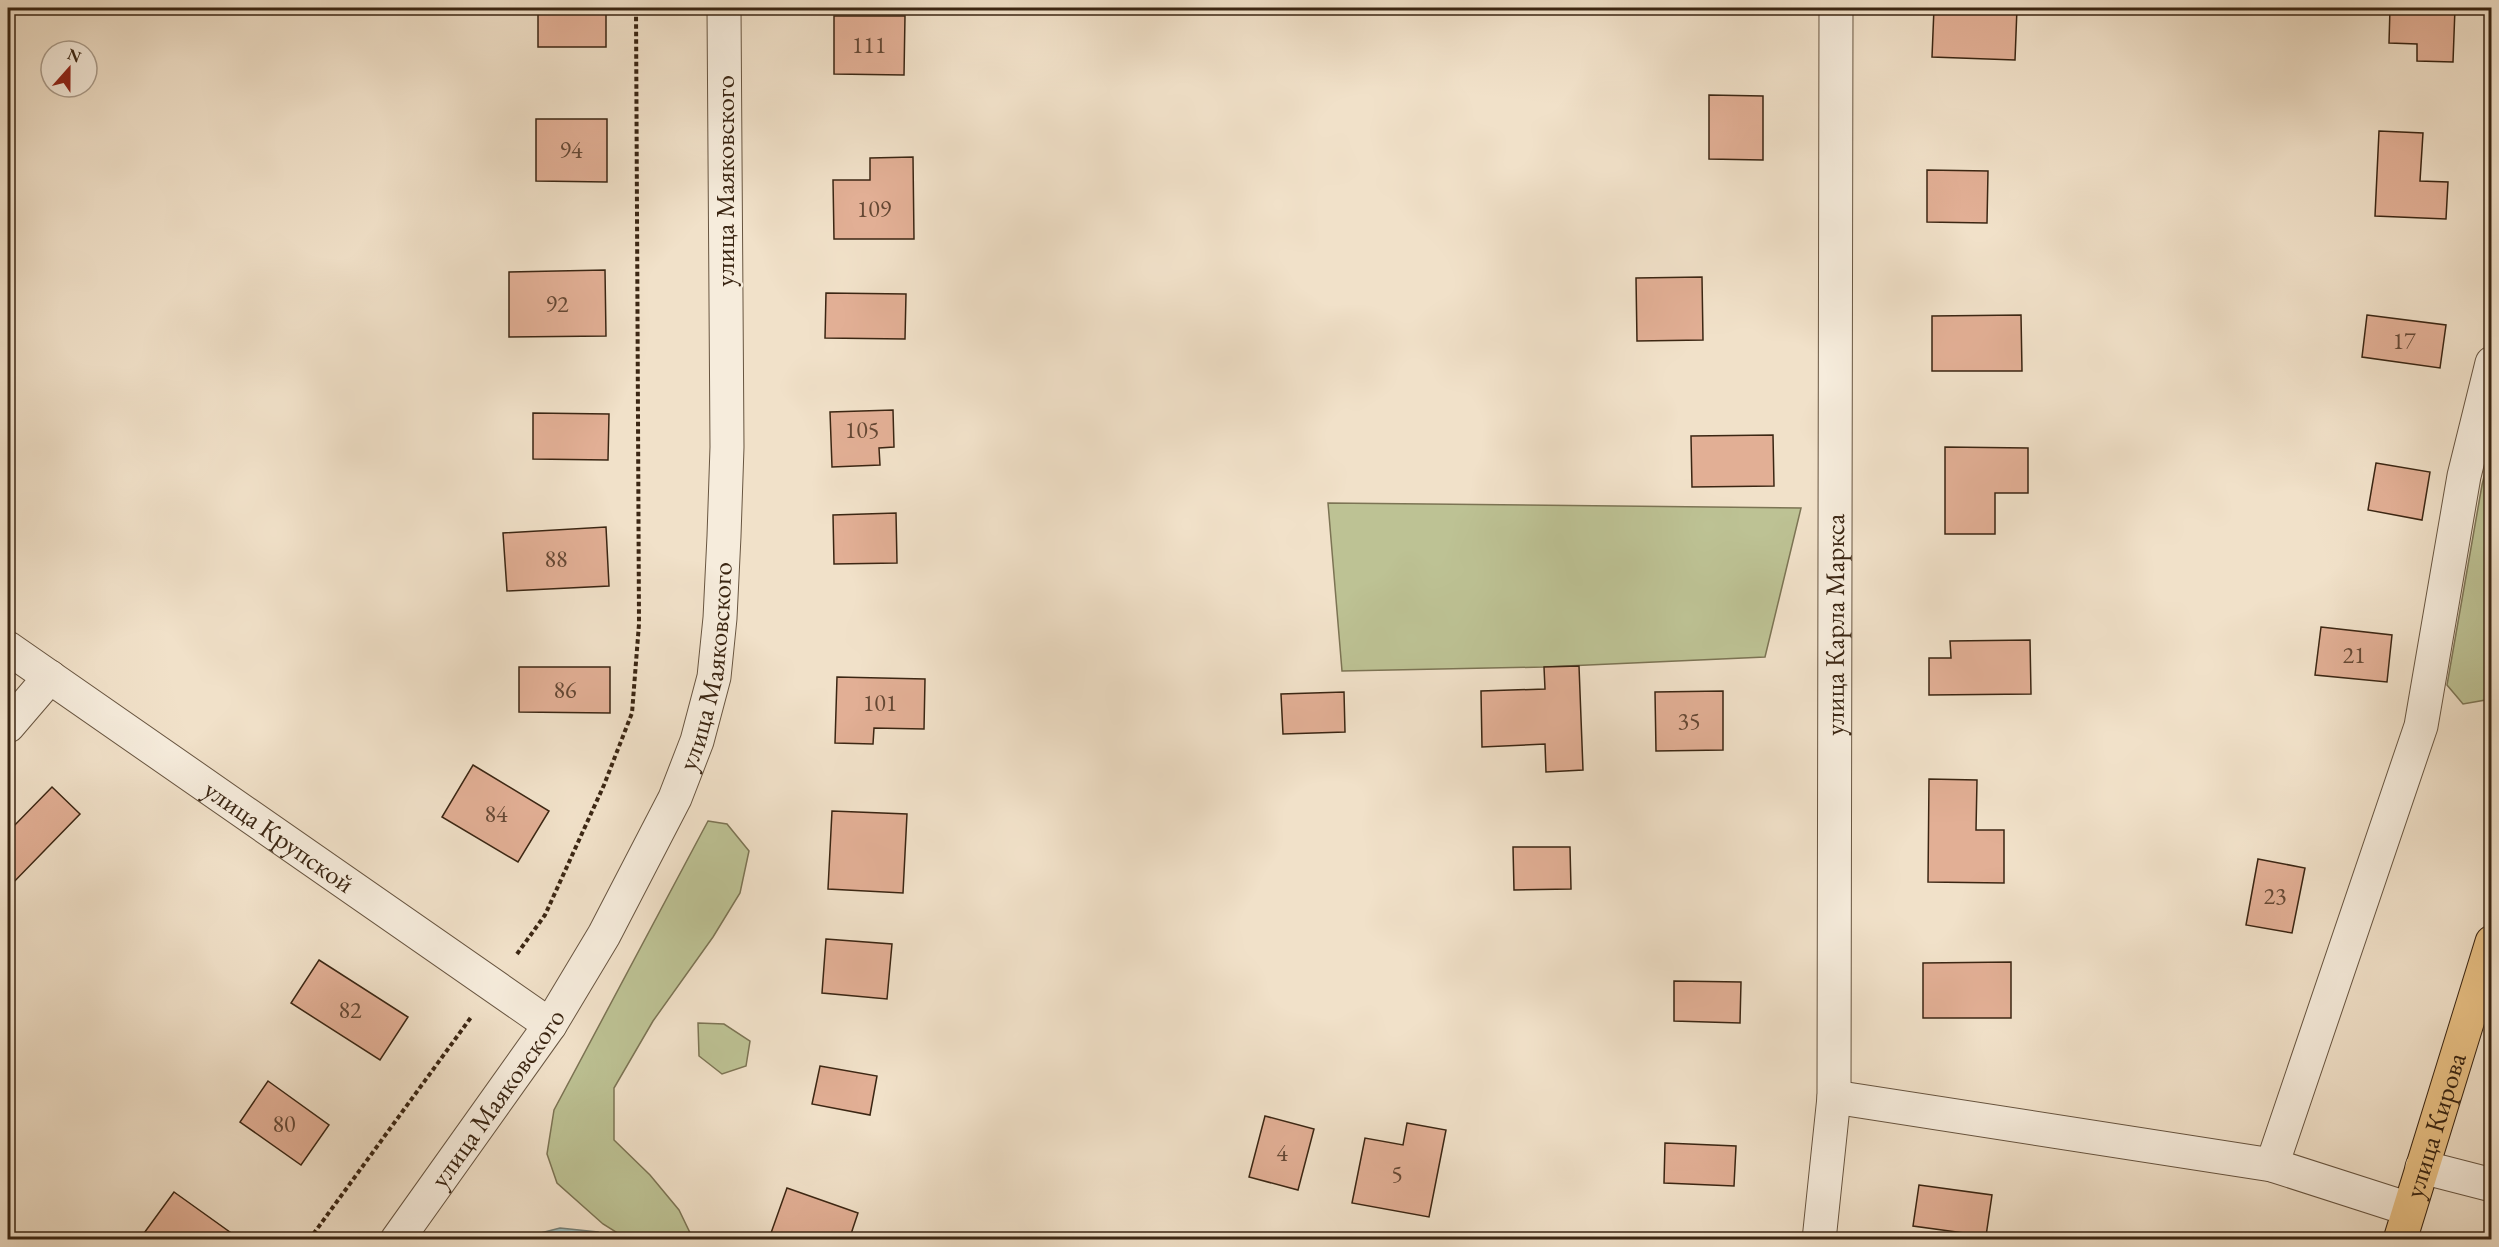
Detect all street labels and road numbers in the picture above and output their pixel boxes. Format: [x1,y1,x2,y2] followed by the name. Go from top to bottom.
[707,75,742,287] street label: улица Маяковского
[1817,514,1852,736] street label: улица Карла Маркса
[669,561,740,775] street label: улица Маяковского
[197,771,361,901] street label: улица Крупской
[422,1002,573,1194] street label: улица Маяковского
[2396,1048,2474,1202] street label: улица Кирова

